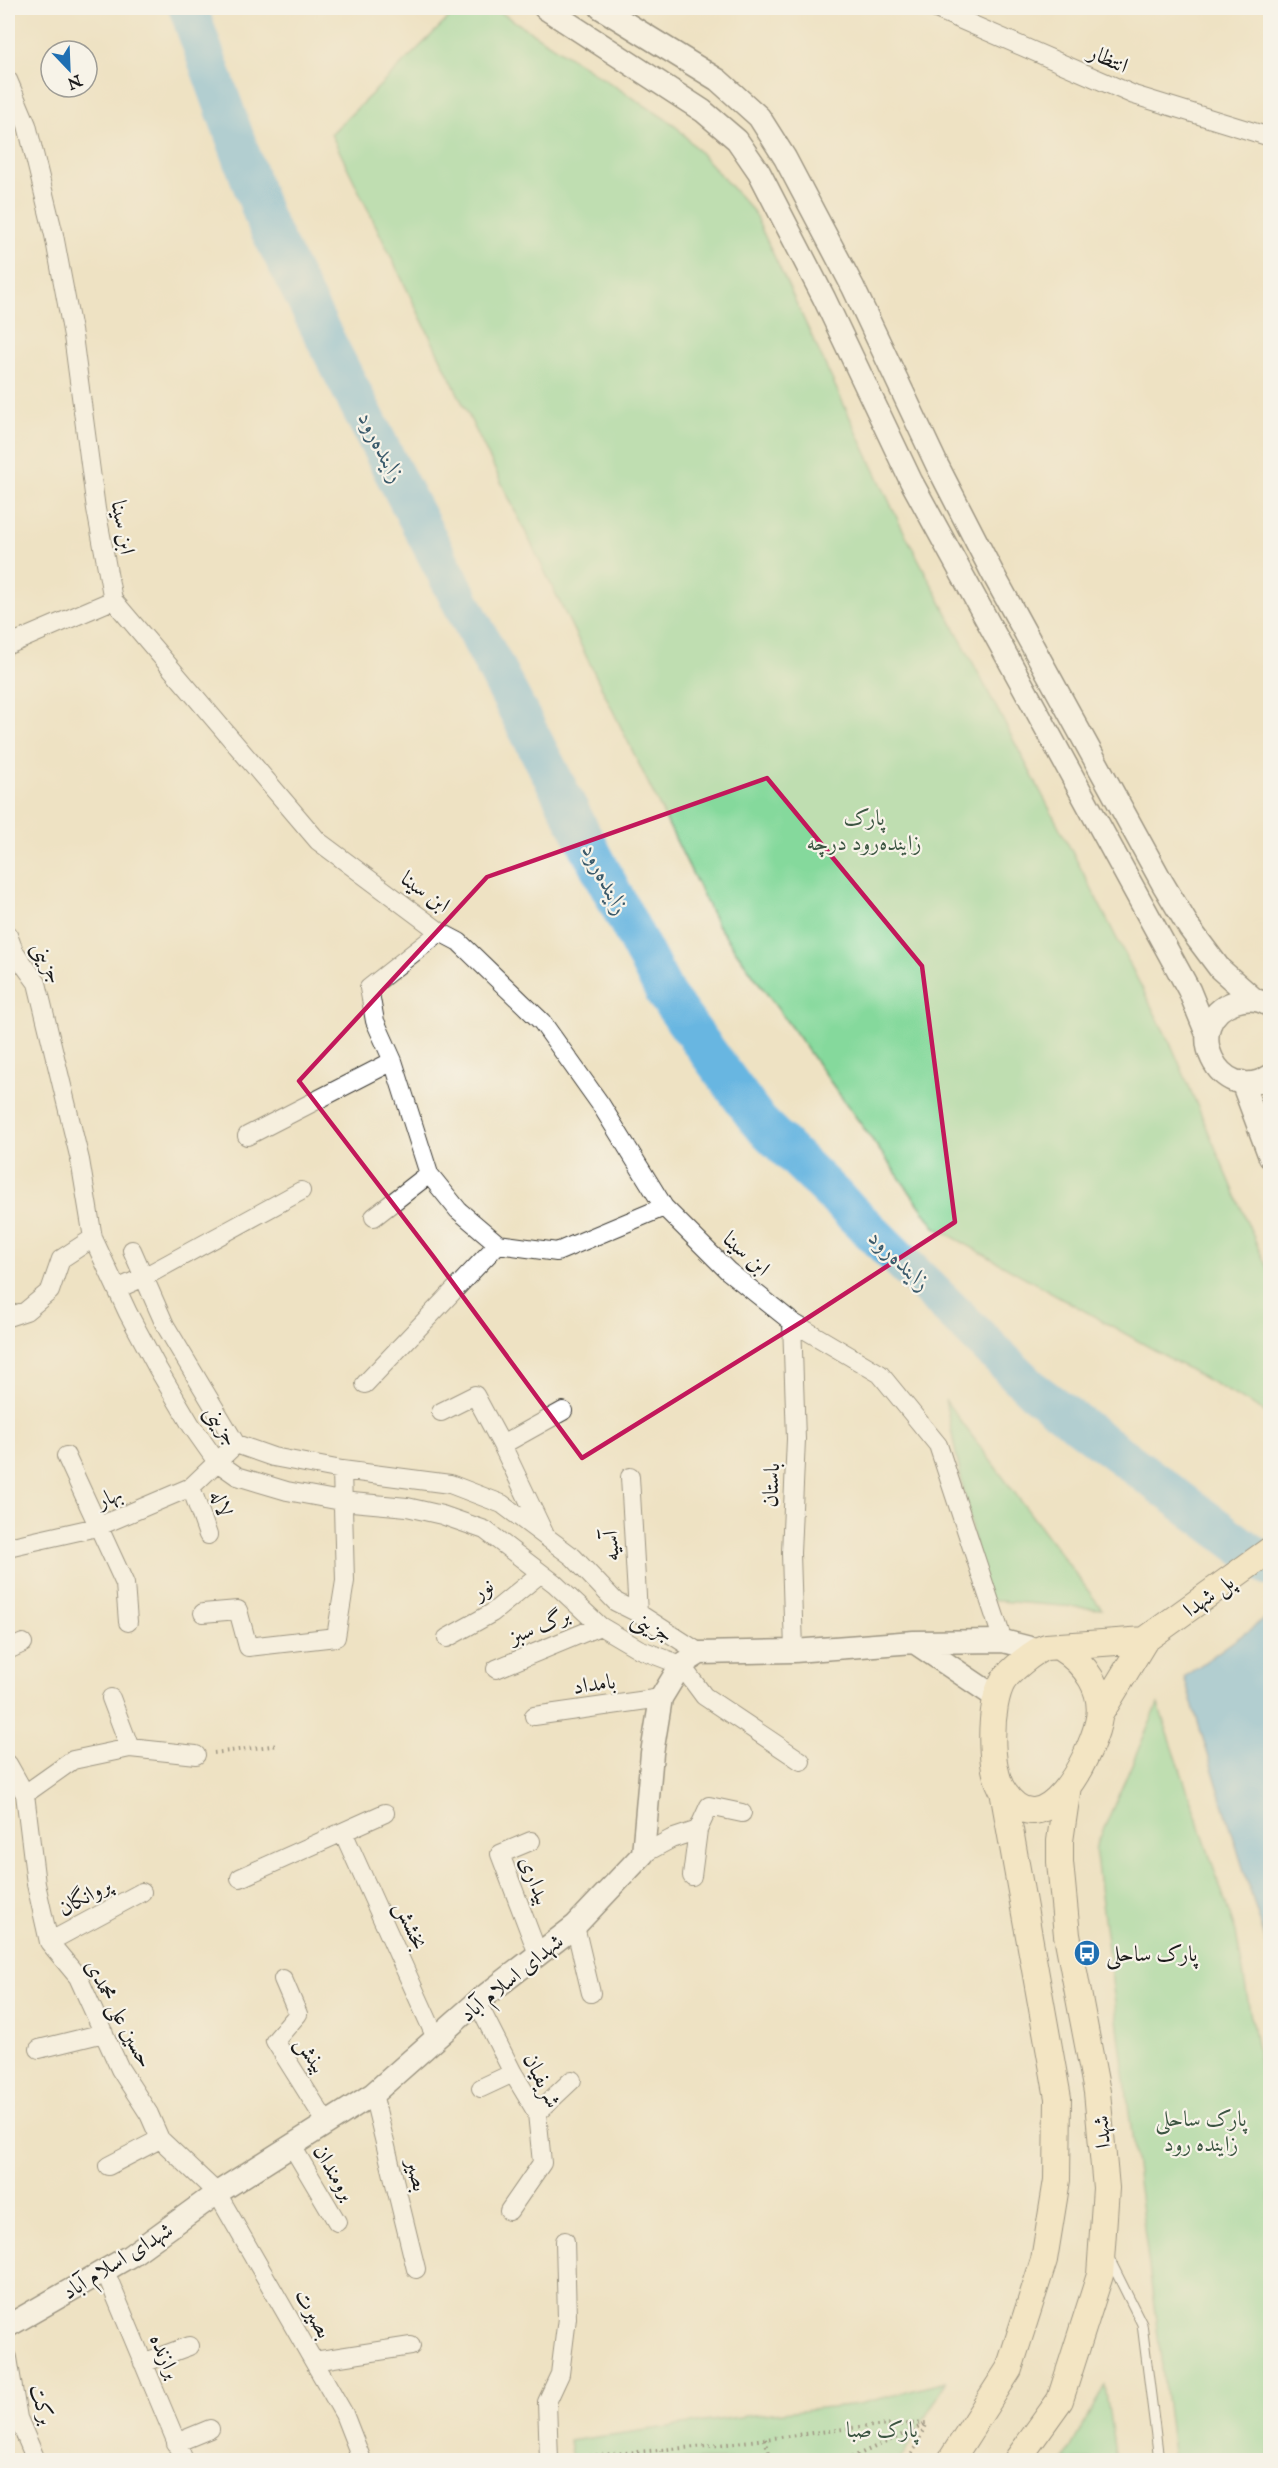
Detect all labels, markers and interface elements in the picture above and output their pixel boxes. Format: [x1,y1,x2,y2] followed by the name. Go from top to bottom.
[1082,38,1132,81] street label: انتظار
[39,39,99,99] north arrow
[64,69,85,93] text: N
[350,407,412,489] water label: زاینده‌رود
[104,498,141,557] street label: ابن سینا
[807,805,921,858] park label: پارک زاینده‌رود درچه
[574,839,636,921] water label: زاینده‌رود
[395,865,455,920] street label: ابن سینا
[24,937,69,989] street label: جزینی
[861,1224,937,1299] water label: زاینده‌رود
[716,1226,775,1283] street label: ابن سینا
[196,1400,244,1452] street label: جزینی
[757,1462,787,1508] street label: باستان
[91,1480,127,1516] street label: بهار
[202,1487,238,1521] street label: لاله
[596,1527,627,1562] street label: آسیه
[1178,1568,1242,1625] street label: پل شهدا
[465,1572,500,1608] street label: نور
[503,1602,574,1652] street label: برگ سبز
[626,1606,677,1650] street label: جزینی
[571,1668,617,1702] street label: بامداد
[512,1852,556,1909] street label: بیداری
[53,1870,118,1924] street label: پروانگان
[387,1897,433,1955] street label: بخشش
[454,1927,572,2032] street label: شهدای اسلام آباد
[1072,1938,1102,1968] bus stop icon: پارک ساحلی
[1106,1941,1199,1970] place label: پارک ساحلی
[77,1955,159,2074] street label: حسین علی محمدی
[288,2031,332,2079] street label: بینش
[516,2049,567,2113] street label: شریفیان
[1155,2106,1249,2159] park label: پارک ساحلی زاینده رود
[1088,2114,1118,2149] street label: شهدا
[306,2140,361,2206] street label: برومندان
[398,2155,434,2194] street label: بصیر
[57,2216,181,2310] street label: شهدای اسلام آباد
[287,2284,338,2344] street label: بصیرت
[142,2330,186,2384] street label: برازنده
[22,2381,60,2428] street label: برکت
[846,2417,920,2446] park label: پارک صبا

